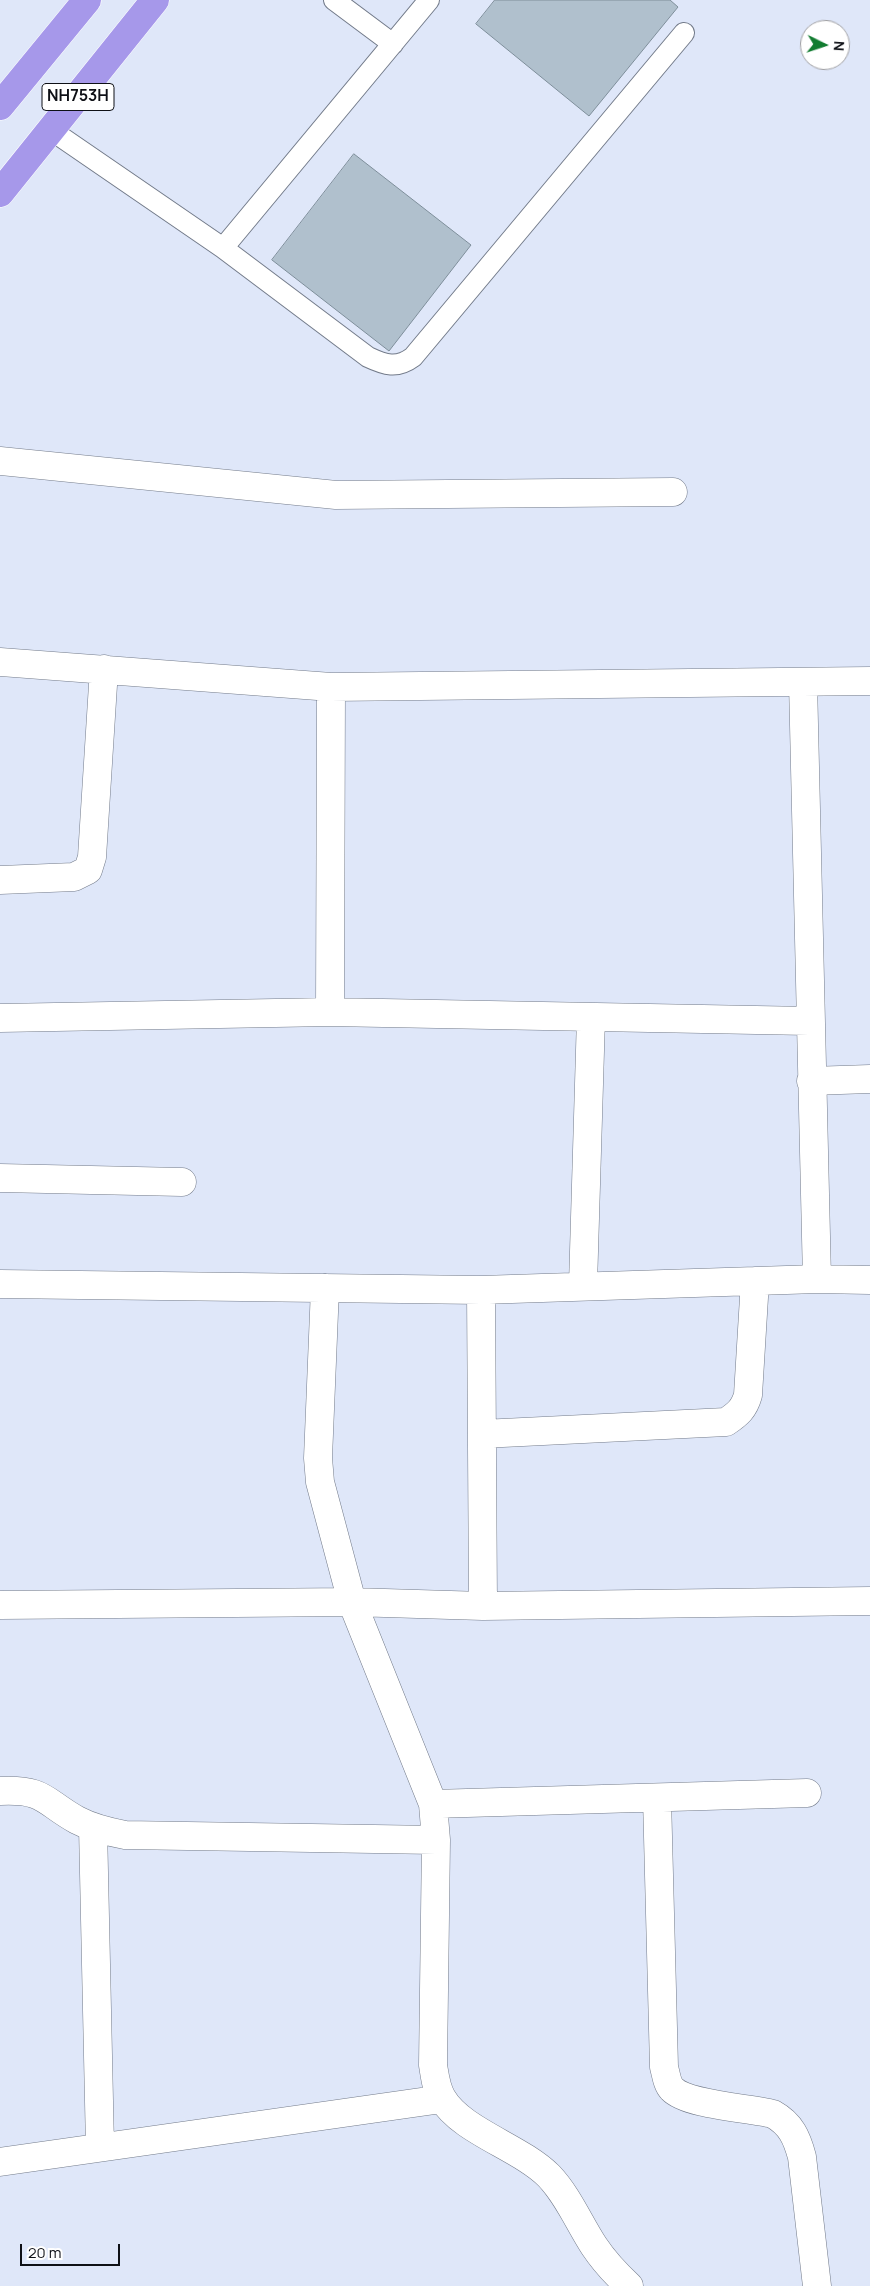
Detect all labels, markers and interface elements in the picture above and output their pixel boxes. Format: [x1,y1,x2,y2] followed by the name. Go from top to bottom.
[800,20,850,70] north arrow
[830,40,849,52] text: N
[42,84,114,110] road number: NH753H
[22,2234,122,2266] scale bar
[28,2242,61,2263] text: 20 m

